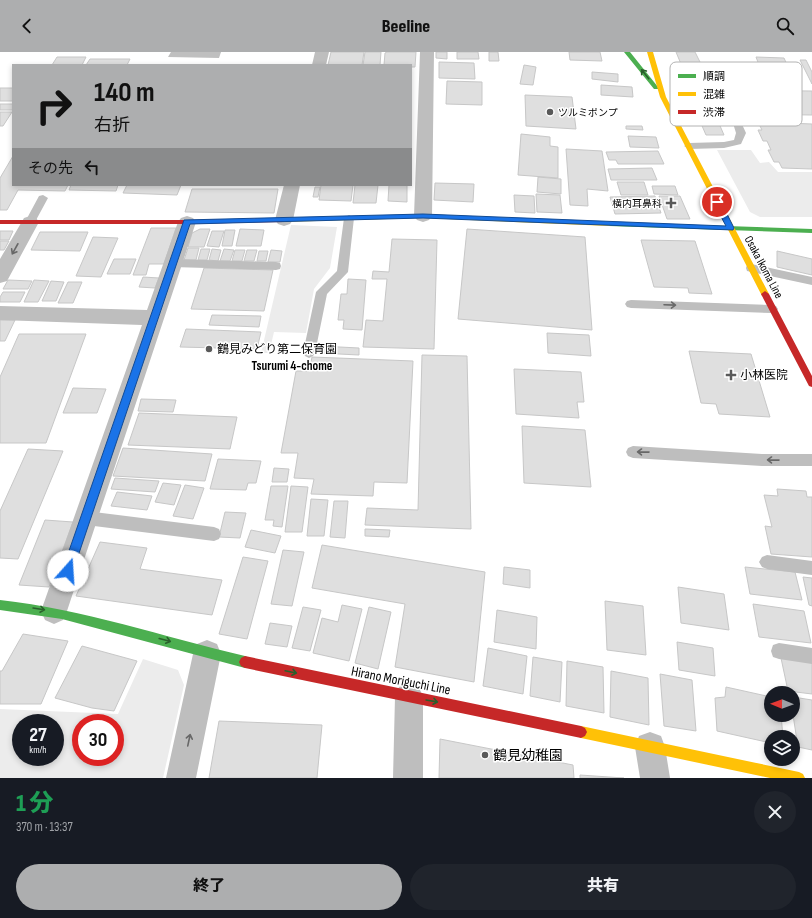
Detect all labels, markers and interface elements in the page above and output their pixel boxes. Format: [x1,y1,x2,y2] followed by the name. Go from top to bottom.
[16,15,38,37] icon: back
[774,15,796,37] icon: search
[382,16,430,37] text: Beeline
[670,62,802,126] legend
[641,69,649,80] one-way arrow
[703,70,725,83] text: 順調
[94,76,155,109] text: 140 m
[28,80,80,132] icon: right
[703,88,725,101] text: 混雑
[703,106,725,119] text: 渋滞
[545,107,555,117] marker: ツルミポンプ
[558,107,618,119] place label: ツルミポンプ
[94,115,130,136] text: 右折
[81,156,103,178] icon: left
[28,159,73,178] text: その先
[700,185,734,219] pin
[706,191,728,213] icon: arrive
[665,197,677,209] marker: 横内耳鼻科
[612,198,662,210] place label: 横内耳鼻科
[741,233,786,301] street label: Osaka Ikoma Line
[11,243,19,255] one-way arrow
[663,301,676,309] one-way arrow
[217,342,337,357] place label: 鶴見みどり第二保育園
[204,344,214,354] marker: 鶴見みどり第二保育園
[252,358,333,374] district label: Tsurumi 4-chome
[740,368,788,383] place label: 小林医院
[725,369,737,381] marker: 小林医院
[637,448,650,456] one-way arrow
[767,456,780,464] one-way arrow
[47,550,89,592] position arrow
[32,605,45,613] one-way arrow
[158,637,171,645] one-way arrow
[350,663,452,698] street label: Hirano Moriguchi Line
[284,668,297,676] one-way arrow
[764,686,800,722] north arrow
[764,686,800,766] map controls
[425,697,438,705] one-way arrow
[72,714,124,766] speed limit sign: 30
[29,723,47,747] text: 27
[764,730,800,766] button: layers
[185,734,193,747] one-way arrow
[29,744,47,756] text: km/h
[493,747,563,764] place label: 鶴見幼稚園
[480,750,490,760] marker: 鶴見幼稚園
[16,789,54,818] text: 1 分
[754,791,796,833] button: close
[16,819,73,835] text: 370 m · 13:37
[16,864,402,910] button: 終了
[410,864,796,910] button: 共有

